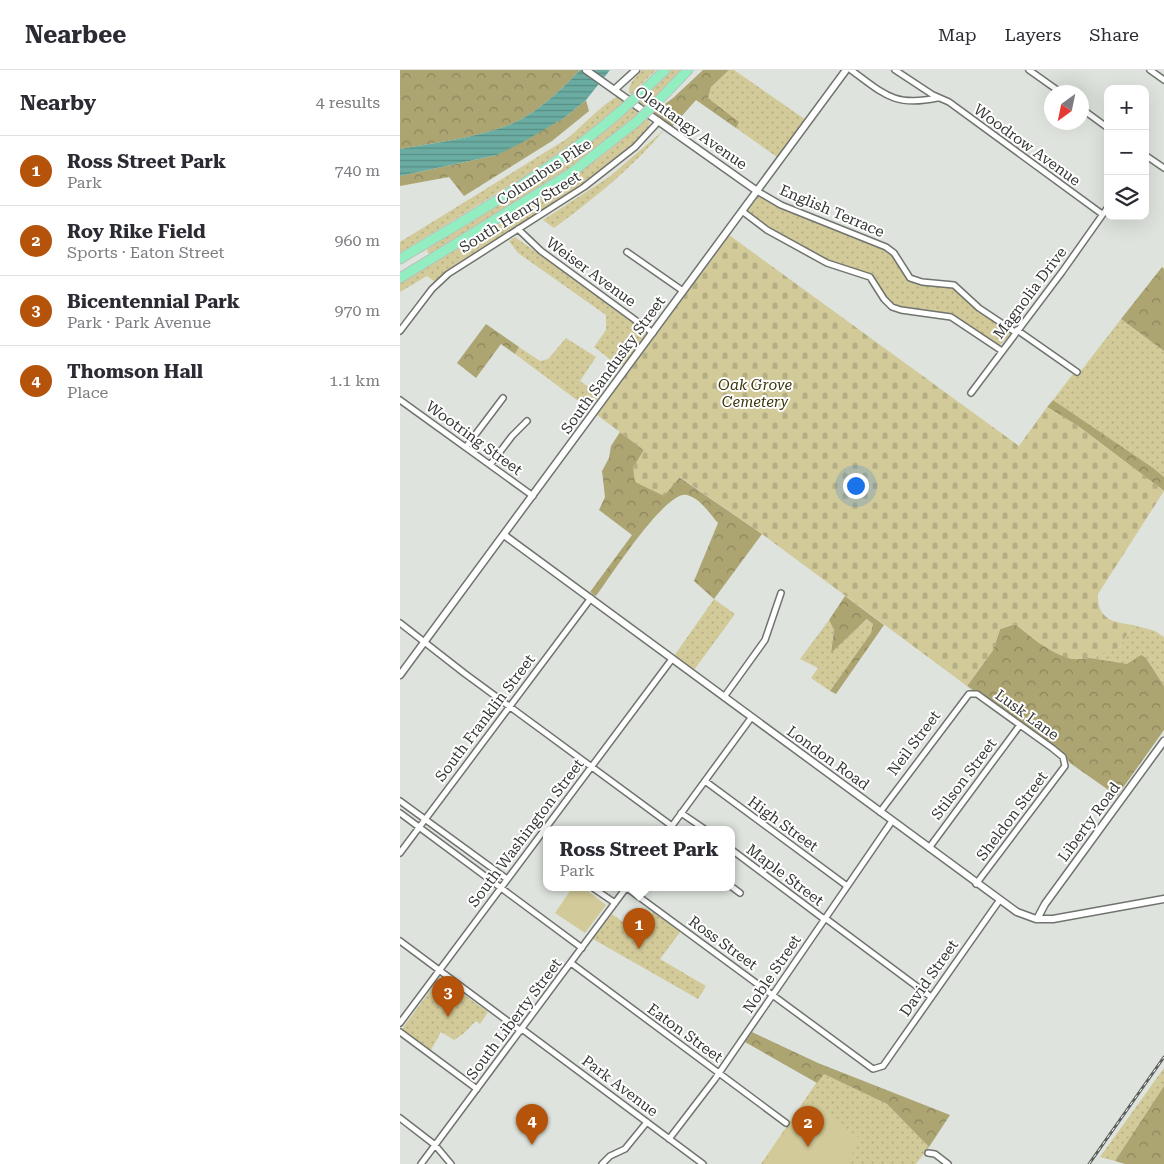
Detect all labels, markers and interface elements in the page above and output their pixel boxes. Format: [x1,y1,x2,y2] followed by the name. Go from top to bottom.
[25,21,126,49] text: Nearbee
[938,24,977,45] text: Map
[1005,24,1061,45] text: Layers
[1089,24,1139,45] text: Share
[631,83,751,173] street label: Olentangy Avenue
[1044,85,1089,130] north arrow
[1104,85,1149,220] map controls
[1104,85,1149,130] button: +
[20,91,96,115] text: Nearby
[316,93,380,112] text: 4 results
[970,100,1084,190] street label: Woodrow Avenue
[1104,130,1149,175] button: −
[493,135,595,209] street label: Columbus Pike
[67,150,226,173] text: Ross Street Park
[32,161,40,180] text: 1
[334,161,380,180] text: 740 m
[456,167,584,257] street label: South Henry Street
[67,173,102,192] text: Park
[1104,175,1149,220] button: layers
[777,181,887,241] street label: English Terrace
[67,220,206,243] text: Roy Rike Field
[32,231,40,250] text: 2
[334,231,380,250] text: 960 m
[543,233,639,311] street label: Weiser Avenue
[67,243,225,262] text: Sports · Eaton Street
[990,244,1070,342] street label: Magnolia Drive
[67,290,240,313] text: Bicentennial Park
[557,292,669,437] street label: South Sandusky Street
[32,301,40,320] text: 3
[334,301,380,320] text: 970 m
[67,313,211,332] text: Park · Park Avenue
[67,360,203,383] text: Thomson Hall
[32,371,40,390] text: 4
[329,371,380,390] text: 1.1 km
[718,376,792,411] park label: Oak Grove Cemetery
[67,383,108,402] text: Place
[422,397,526,479] street label: Wootring Street
[843,473,869,499] your location
[431,650,539,785] street label: South Franklin Street
[992,686,1062,744] street label: Lusk Lane
[884,707,944,779] street label: Neil Street
[783,722,873,794] street label: London Road
[928,735,1001,823] street label: Stilson Street
[464,755,588,911] street label: South Washington Street
[973,768,1052,864] street label: Sheldon Street
[1054,779,1124,865] street label: Liberty Road
[744,793,822,856] street label: High Street
[543,826,735,891] popup
[559,838,719,861] text: Ross Street Park
[743,840,827,910] street label: Maple Street
[559,861,595,880] text: Park
[623,908,655,949] pin: 1
[685,912,761,974] street label: Ross Street
[739,931,805,1017] street label: Noble Street
[896,936,962,1020] street label: David Street
[463,955,566,1083] street label: South Liberty Street
[432,976,464,1017] pin: 3
[644,1000,727,1067] street label: Eaton Street
[578,1052,662,1120] street label: Park Avenue
[516,1104,548,1145] pin: 4
[792,1106,824,1147] pin: 2

